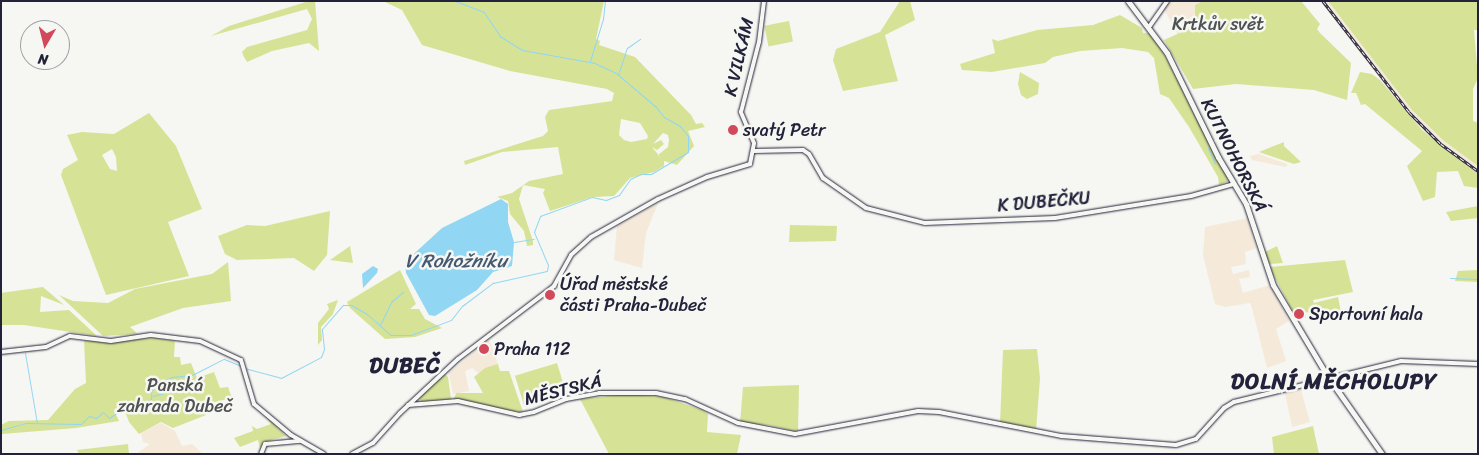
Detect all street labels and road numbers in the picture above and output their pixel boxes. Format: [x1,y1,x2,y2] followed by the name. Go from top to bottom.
[720,16,758,98] street label: K VILKÁM
[1196,95,1272,215] street label: KUTNOHORSKÁ
[997,187,1091,217] street label: K DUBEČKU
[522,370,604,410] street label: MĚSTSKÁ

